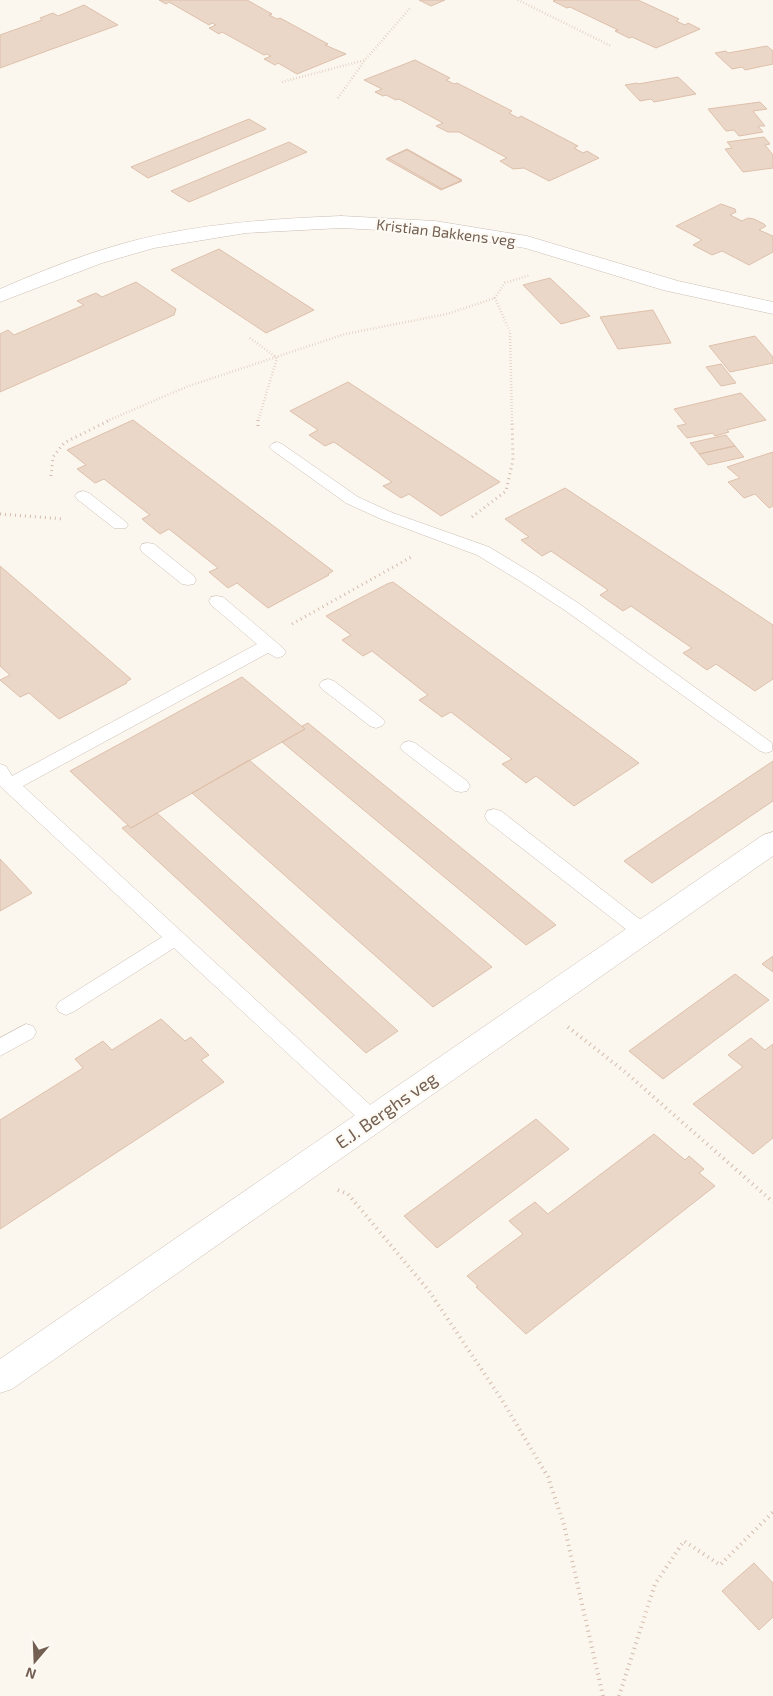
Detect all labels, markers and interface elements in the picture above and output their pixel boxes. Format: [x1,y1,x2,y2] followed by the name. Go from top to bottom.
[375,215,517,250] street label: Kristian Bakkens veg
[331,1067,441,1153] street label: E.J. Berghs veg
[10,1636,60,1686] north arrow
[23,1664,38,1683] text: N

